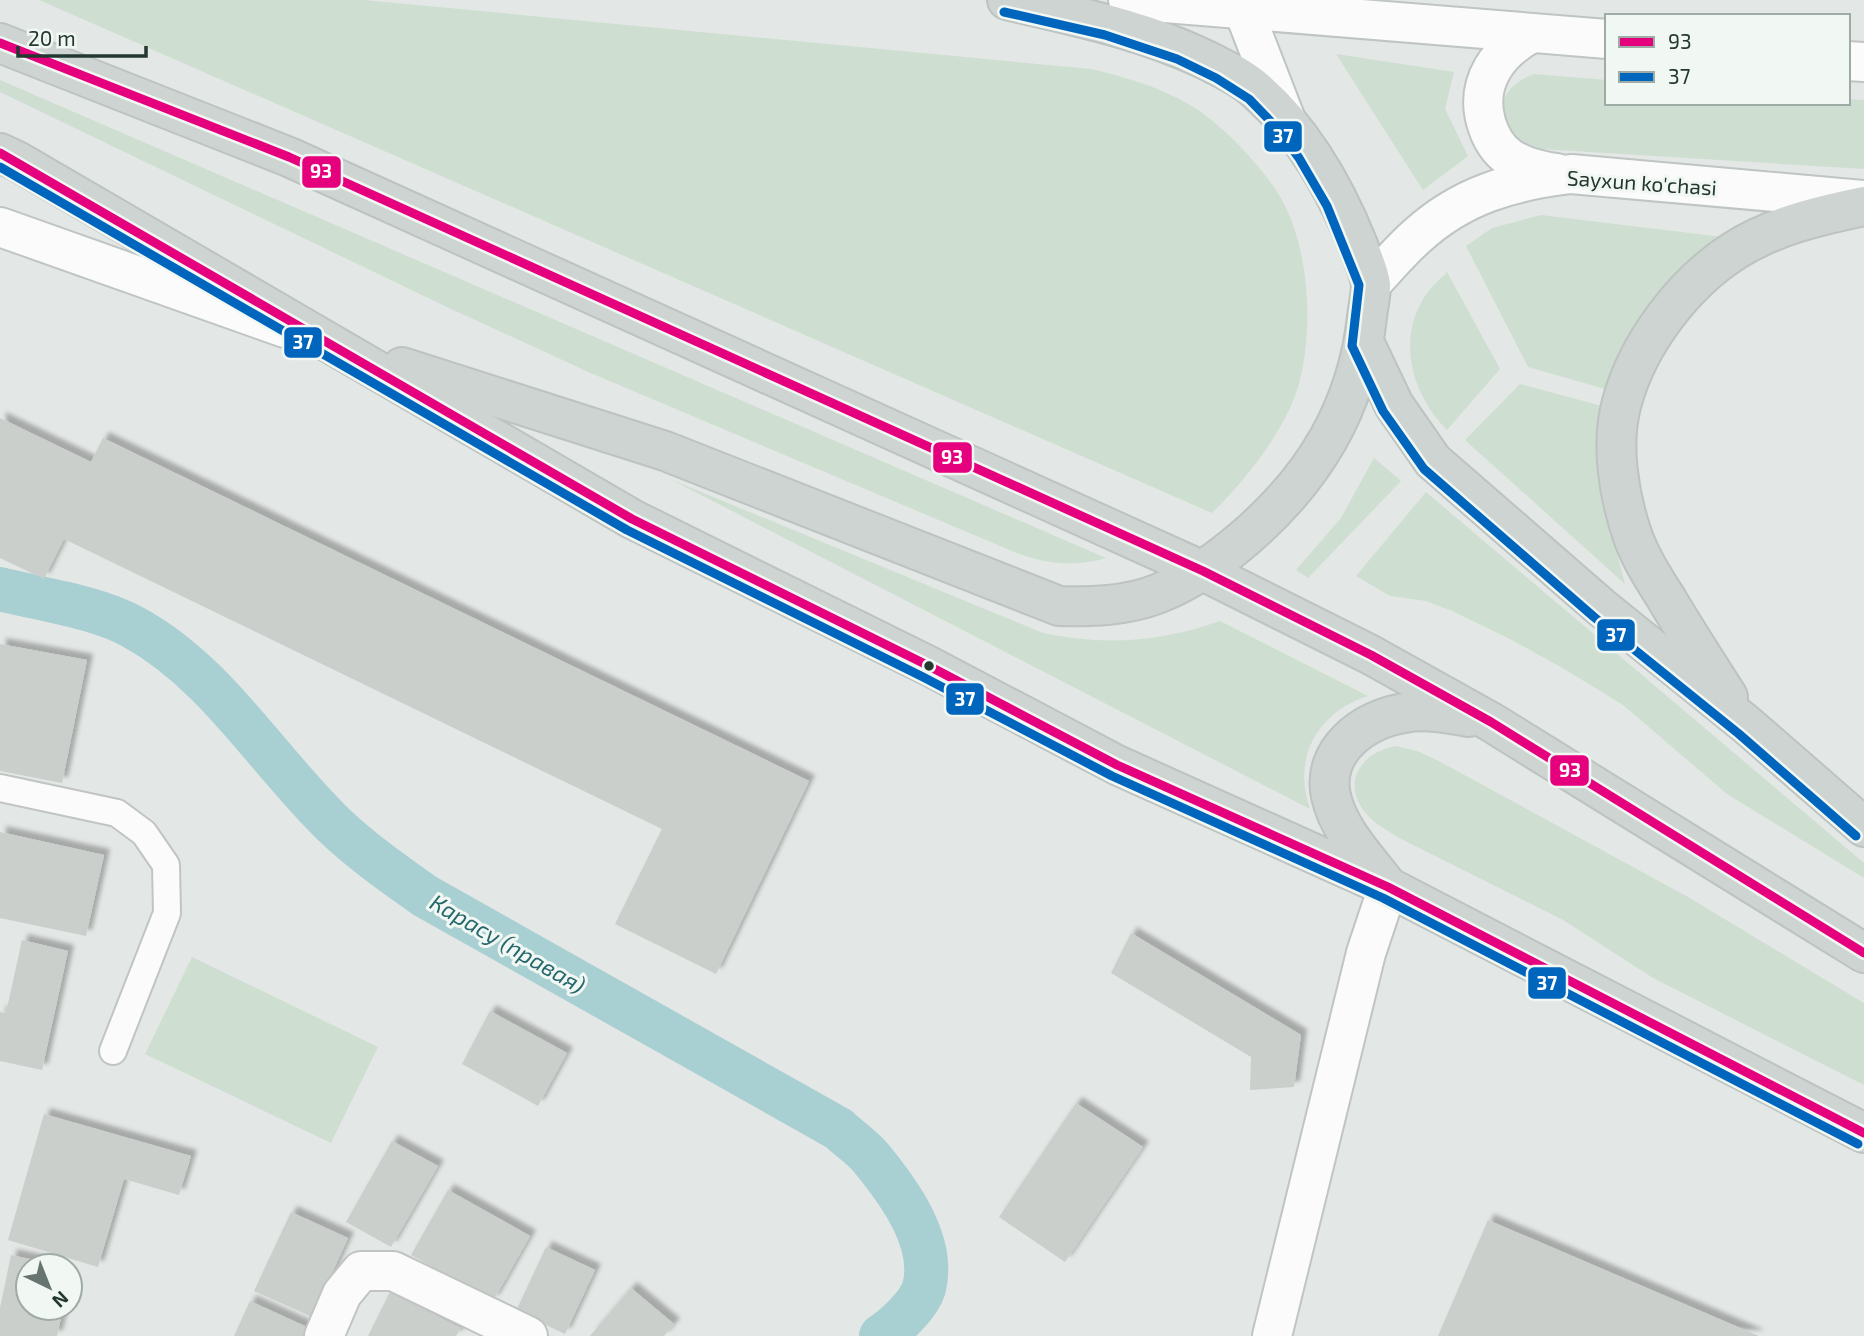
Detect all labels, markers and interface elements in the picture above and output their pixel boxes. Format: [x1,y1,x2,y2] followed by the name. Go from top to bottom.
[18,14,145,58] scale bar
[1605,14,1850,105] legend
[28,25,76,50] text: 20 m
[1668,28,1692,53] text: 93
[1668,63,1691,88] text: 37
[1263,120,1303,153] line badge: 37
[1273,124,1293,147] text: 37
[301,155,342,189] line badge: 93
[310,159,332,182] text: 93
[1566,164,1718,200] street label: Sayxun ko'chasi
[283,326,323,359] line badge: 37
[293,330,313,353] text: 37
[932,441,973,474] line badge: 93
[941,445,963,468] text: 93
[1596,618,1636,652] line badge: 37
[1606,623,1626,646] text: 37
[922,659,936,673] unlabelled marker
[945,682,985,716] line badge: 37
[955,687,975,710] text: 37
[1549,754,1590,787] line badge: 93
[1559,758,1581,781] text: 93
[425,887,591,999] water label: Карасу (правая)
[1527,966,1567,1000] line badge: 37
[1537,971,1557,994] text: 37
[14,1252,84,1322] north arrow
[48,1287,74,1313] text: N

